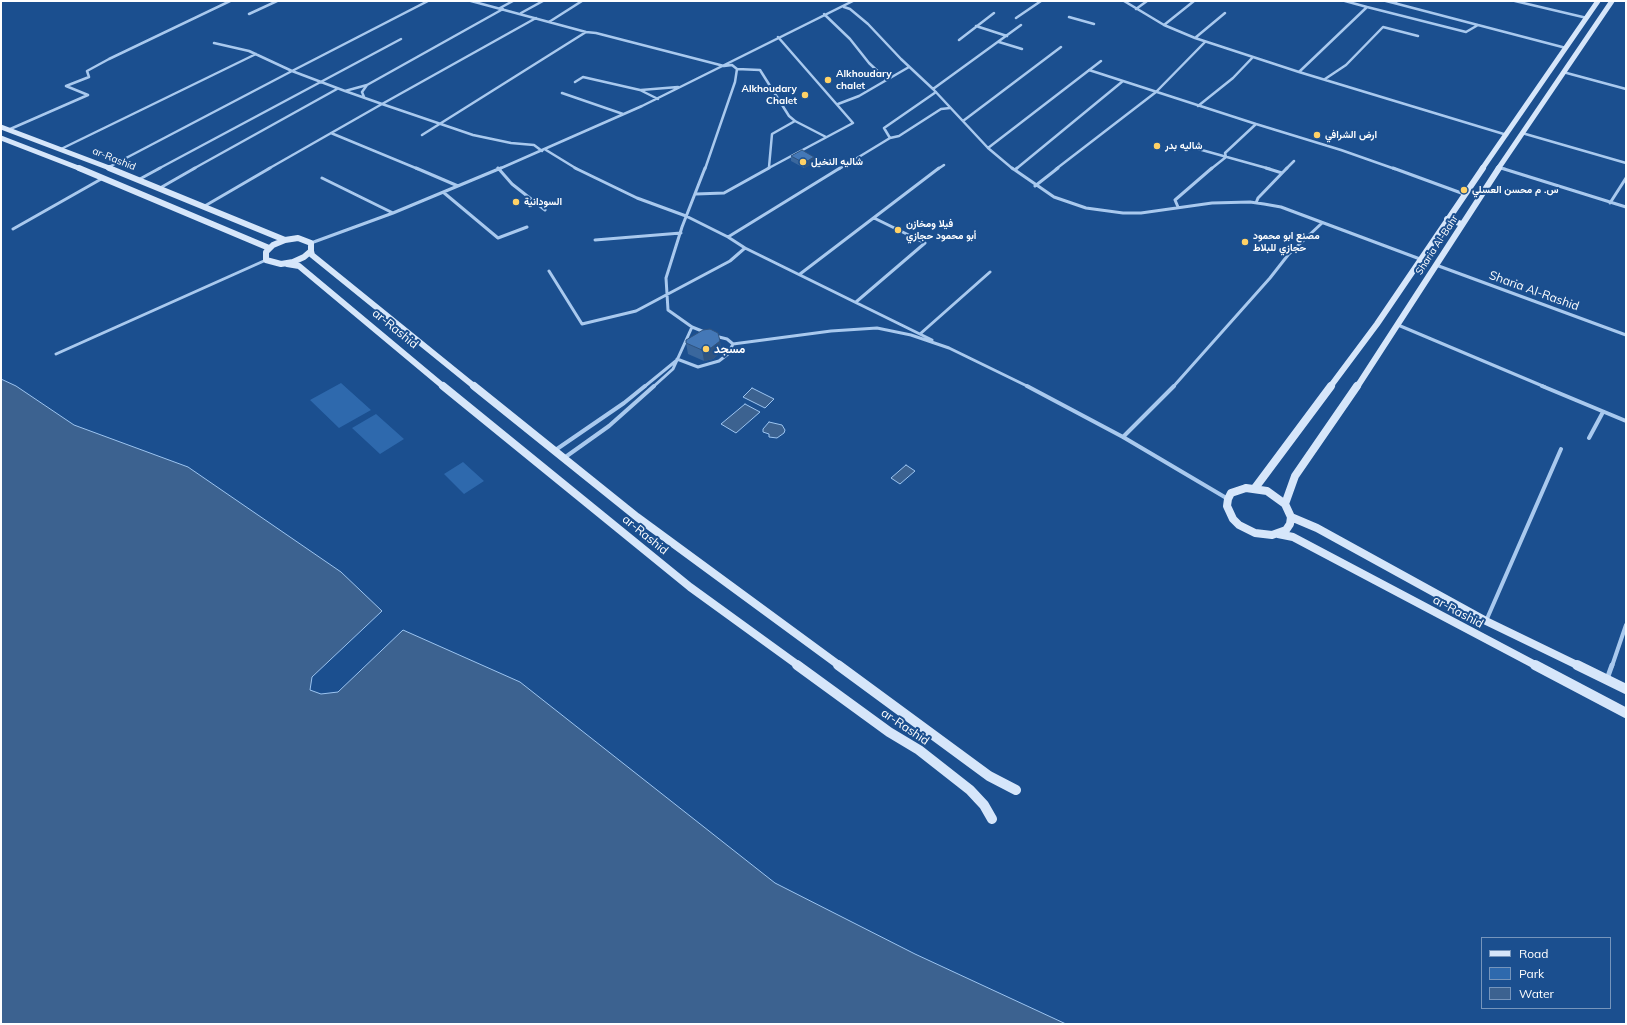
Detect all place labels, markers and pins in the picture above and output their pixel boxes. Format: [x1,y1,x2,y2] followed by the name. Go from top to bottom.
[836,68,892,92] place label: Alkhoudary chalet
[823,75,833,85] marker: Alkhoudary chalet
[741,83,797,106] place label: Alkhoudary Chalet
[800,90,810,100] marker: Alkhoudary Chalet
[1325,129,1377,141] place label: ارض الشرافي
[1312,130,1322,140] marker: ارض الشرافي
[1165,140,1203,152] place label: شاليه بدر
[1152,141,1162,151] marker: شاليه بدر
[811,156,863,168] place label: شاليه النخيل
[798,157,808,167] marker: شاليه النخيل
[1472,184,1558,196] place label: س. م محسن العسلي
[1459,185,1469,195] marker: س. م محسن العسلي
[524,196,562,208] place label: السودانية
[511,197,521,207] marker: السودانية
[906,218,976,242] place label: فيلا ومخازن أبو محمود حجازي
[893,225,903,235] marker: فيلا ومخازن أبو محمود حجازي
[1253,230,1320,254] place label: مصنع ابو محمود حجازي للبلاط
[1240,237,1250,247] marker: مصنع ابو محمود حجازي للبلاط
[714,342,745,356] place label: مسجد
[701,344,711,354] marker: مسجد

